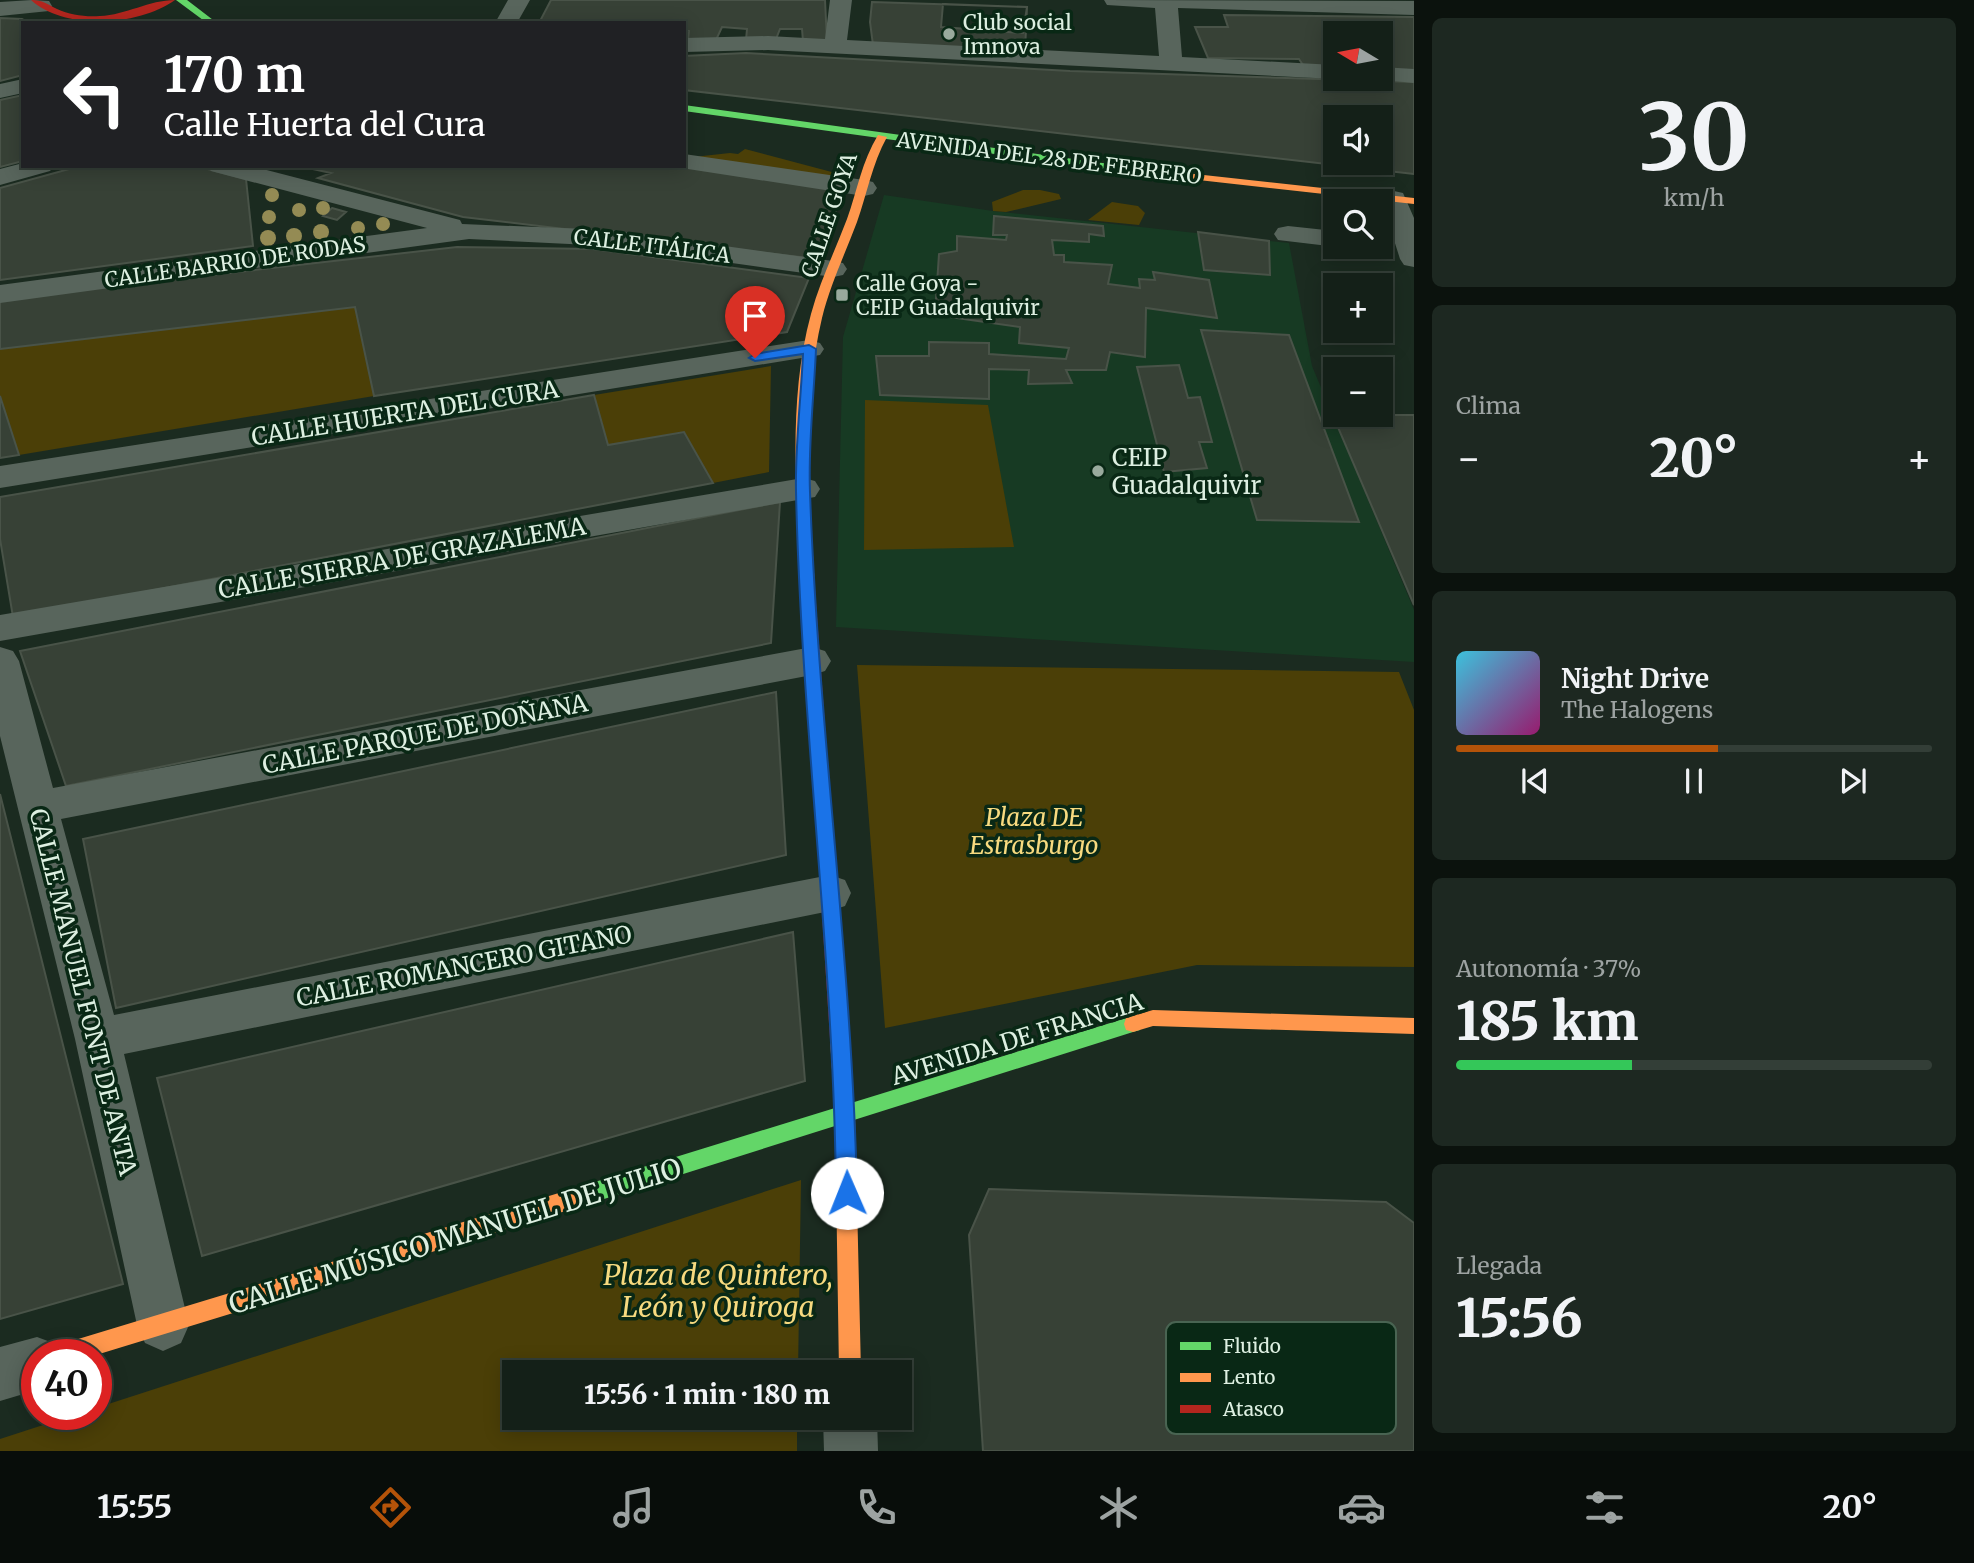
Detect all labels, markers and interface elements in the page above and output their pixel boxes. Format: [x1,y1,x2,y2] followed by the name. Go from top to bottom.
[963,9,1072,60] place label: Club social Imnova
[1323,21,1393,91] north arrow
[1323,21,1393,427] map controls
[941,26,957,42] marker: Club social Imnova
[164,44,305,105] text: 170 m
[49,49,140,140] icon: left
[1638,80,1750,195] text: 30
[164,105,485,145] text: Calle Huerta del Cura
[1323,105,1393,175] button: sound
[894,126,1203,190] street label: AVENIDA DEL 28 DE FEBRERO
[795,149,863,281] street label: CALLE GOYA
[1664,183,1724,212] text: km/h
[1323,189,1393,259] button: search
[572,222,732,269] street label: CALLE ITÁLICA
[103,230,367,294] street label: CALLE BARRIO DE RODAS
[856,270,1040,321] place label: Calle Goya - CEIP Guadalquivir
[1323,273,1393,343] button: +
[725,286,785,358] pin
[834,287,850,303] marker: Calle Goya - CEIP Guadalquivir
[736,297,774,335] icon: arrive
[1323,357,1393,427] button: −
[249,373,562,453] street label: CALLE HUERTA DEL CURA
[1456,391,1521,420] text: Clima
[1650,426,1738,491] text: 20°
[1456,435,1481,482] text: −
[1907,435,1932,482] text: +
[1112,442,1261,501] place label: CEIP Guadalquivir
[1090,463,1106,479] marker: CEIP Guadalquivir
[216,510,589,606] street label: CALLE SIERRA DE GRAZALEMA
[1561,662,1709,695] text: Night Drive
[260,687,591,781] street label: CALLE PARQUE DE DOÑANA
[1561,695,1713,724] text: The Halogens
[1516,762,1554,800] icon: previous
[1675,762,1713,800] icon: pause
[1834,762,1872,800] icon: next
[969,802,1099,861] park label: Plaza DE Estrasburgo
[22,805,144,1180] street label: CALLE MANUEL FONT DE ANTA
[294,918,634,1014] street label: CALLE ROMANCERO GITANO
[1456,954,1641,983] text: Autonomía · 37%
[886,986,1148,1092] street label: AVENIDA DE FRANCIA
[1456,989,1639,1054] text: 185 km
[224,1150,686,1322] street label: CALLE MÚSICO MANUEL DE JULIO
[810,1156,884,1230] position arrow
[1456,1251,1542,1280] text: Llegada
[603,1257,833,1325] park label: Plaza de Quintero, León y Quiroga
[1456,1286,1583,1351] text: 15:56
[1166,1322,1396,1434] legend
[1223,1334,1281,1358] text: Fluido
[21,1339,112,1430] speed limit sign: 40
[1223,1365,1275,1389] text: Lento
[584,1378,830,1411] text: 15:56 · 1 min · 180 m
[1222,1397,1284,1421] text: Atasco
[366,1483,415,1532] icon: directions
[609,1483,658,1532] icon: music
[852,1483,901,1532] icon: phone
[1094,1483,1143,1532] icon: climate
[1337,1483,1386,1532] icon: car
[1580,1483,1629,1532] icon: filters
[97,1487,172,1527] text: 15:55
[1823,1487,1877,1527] text: 20°

